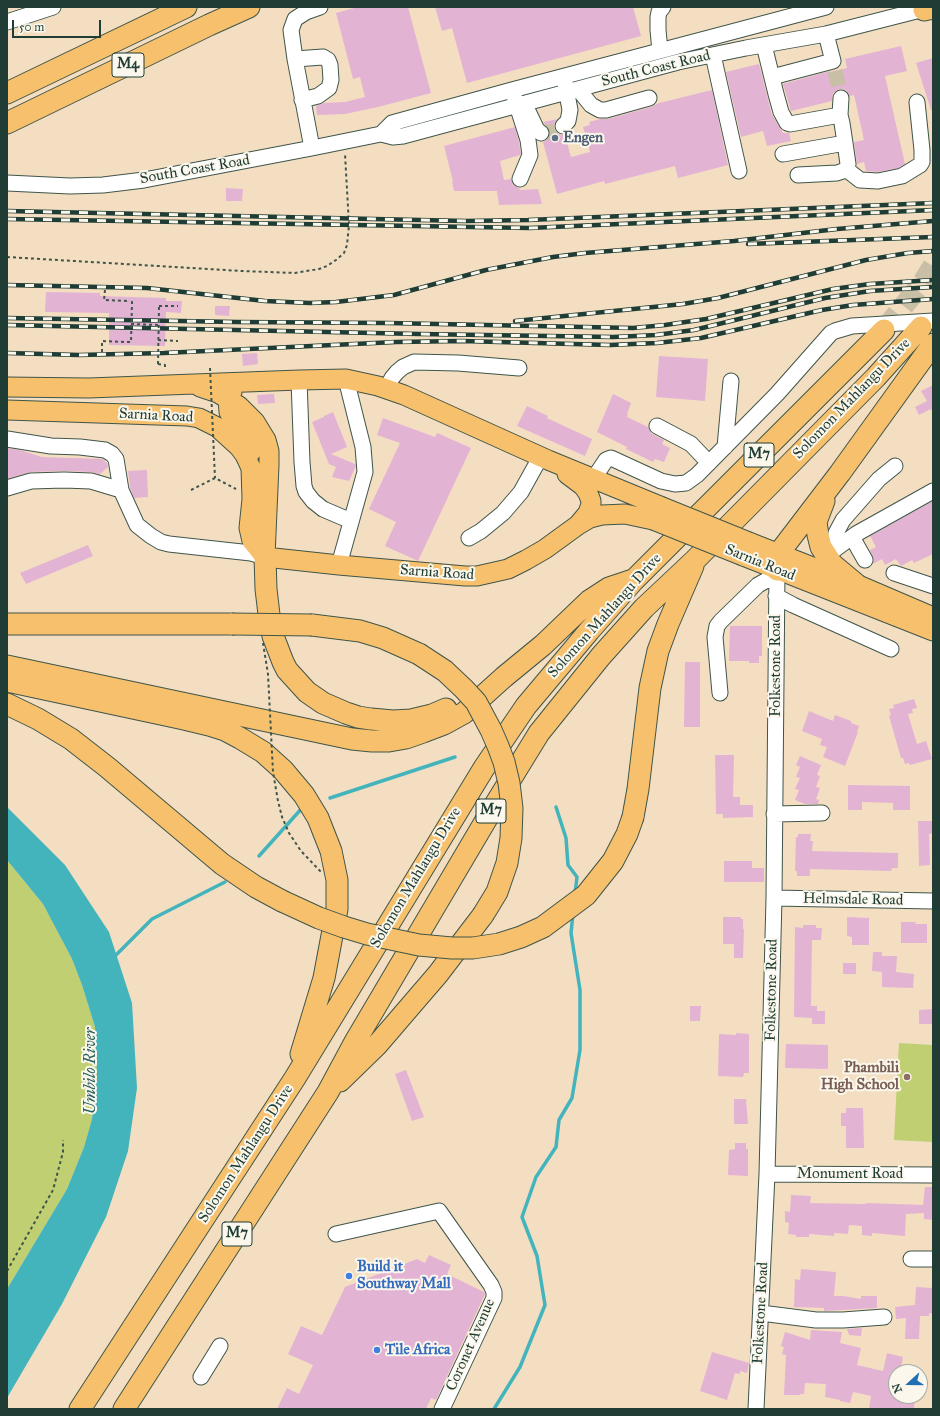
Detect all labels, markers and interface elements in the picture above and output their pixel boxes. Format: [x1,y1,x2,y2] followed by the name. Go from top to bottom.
[14,12,103,38] scale bar
[19,20,44,34] text: 50 m
[600,47,712,91] street label: South Coast Road
[112,53,144,77] road number: M4
[563,129,603,147] place label: Engen
[550,133,560,143] marker: Engen
[139,151,251,189] street label: South Coast Road
[790,335,914,463] street label: Solomon Mahlangu Drive
[118,405,194,427] street label: Sarnia Road
[744,443,774,467] road number: M7
[722,541,798,585] street label: Sarnia Road
[544,550,666,682] street label: Solomon Mahlangu Drive
[399,561,475,585] street label: Sarnia Road
[767,615,785,717] street label: Folkestone Road
[476,799,506,823] road number: M7
[367,804,465,952] street label: Solomon Mahlangu Drive
[803,890,903,910] street label: Helmsdale Road
[762,939,782,1041] street label: Folkestone Road
[81,1028,101,1114] water label: Umbilo River
[821,1059,899,1094] place label: Phambili High School
[902,1072,912,1082] marker: Phambili High School
[195,1082,297,1226] street label: Solomon Mahlangu Drive
[797,1165,903,1183] street label: Monument Road
[222,1222,252,1246] road number: M7
[357,1258,451,1293] place label: Build it Southway Mall
[749,1261,773,1365] street label: Folkestone Road
[344,1271,354,1281] marker: Build it Southway Mall
[443,1296,499,1394] street label: Coronet Avenue
[385,1341,450,1359] place label: Tile Africa
[372,1345,382,1355] marker: Tile Africa
[888,1364,928,1404] north arrow
[890,1381,905,1395] text: N

